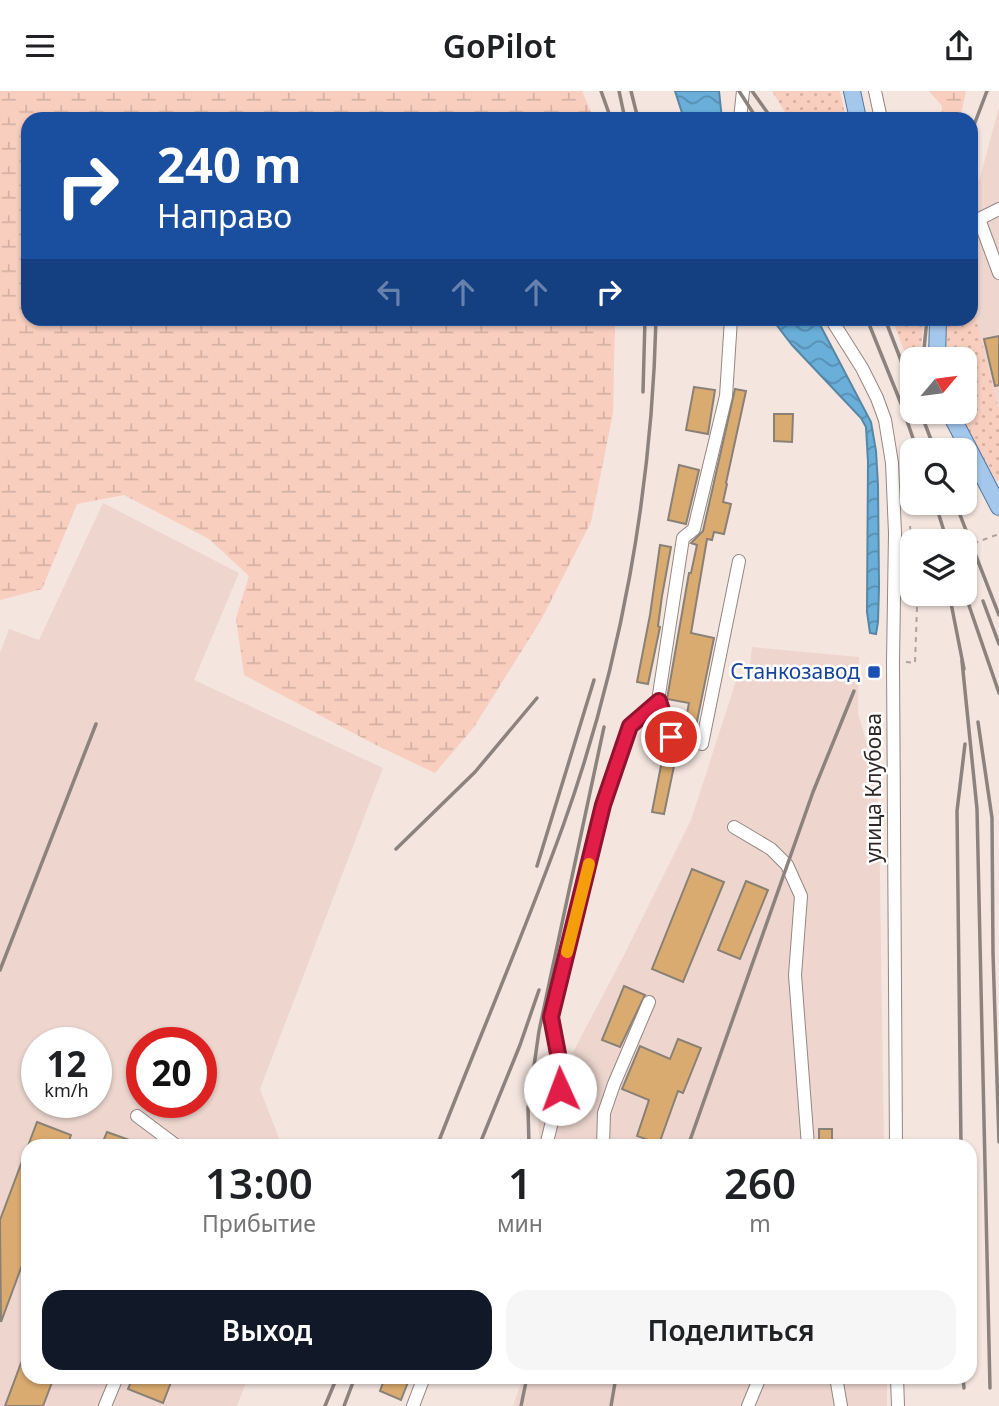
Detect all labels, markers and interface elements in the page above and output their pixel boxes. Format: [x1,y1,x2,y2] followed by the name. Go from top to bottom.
[443,24,556,67] text: GoPilot
[21,27,59,65] icon: menu
[940,27,978,65] icon: share
[157,131,302,197] text: 240 m
[42,140,133,231] icon: right
[157,194,292,237] text: Направо
[371,273,409,311] icon: left
[444,273,482,311] icon: ahead
[517,273,555,311] icon: ahead
[590,273,628,311] icon: right
[900,347,976,423] north arrow
[900,347,977,606] map controls
[900,438,977,515] button: search
[900,529,977,606] button: layers
[730,657,860,685] place label: Станкозавод
[866,664,882,680] marker: Станкозавод
[641,707,701,767] pin
[859,713,887,863] street label: улица Клубова
[652,718,690,756] icon: arrive
[126,1027,217,1118] speed limit sign: 20
[46,1040,87,1087] text: 12
[523,1052,597,1126] position arrow
[44,1078,89,1102] text: km/h
[205,1154,313,1211] text: 13:00
[508,1154,532,1211] text: 1
[724,1154,796,1211] text: 260
[202,1207,316,1239] text: Прибытие
[497,1207,543,1239] text: мин
[749,1207,771,1239] text: m
[42,1290,492,1370] button: Выход
[506,1290,956,1370] button: Поделиться

